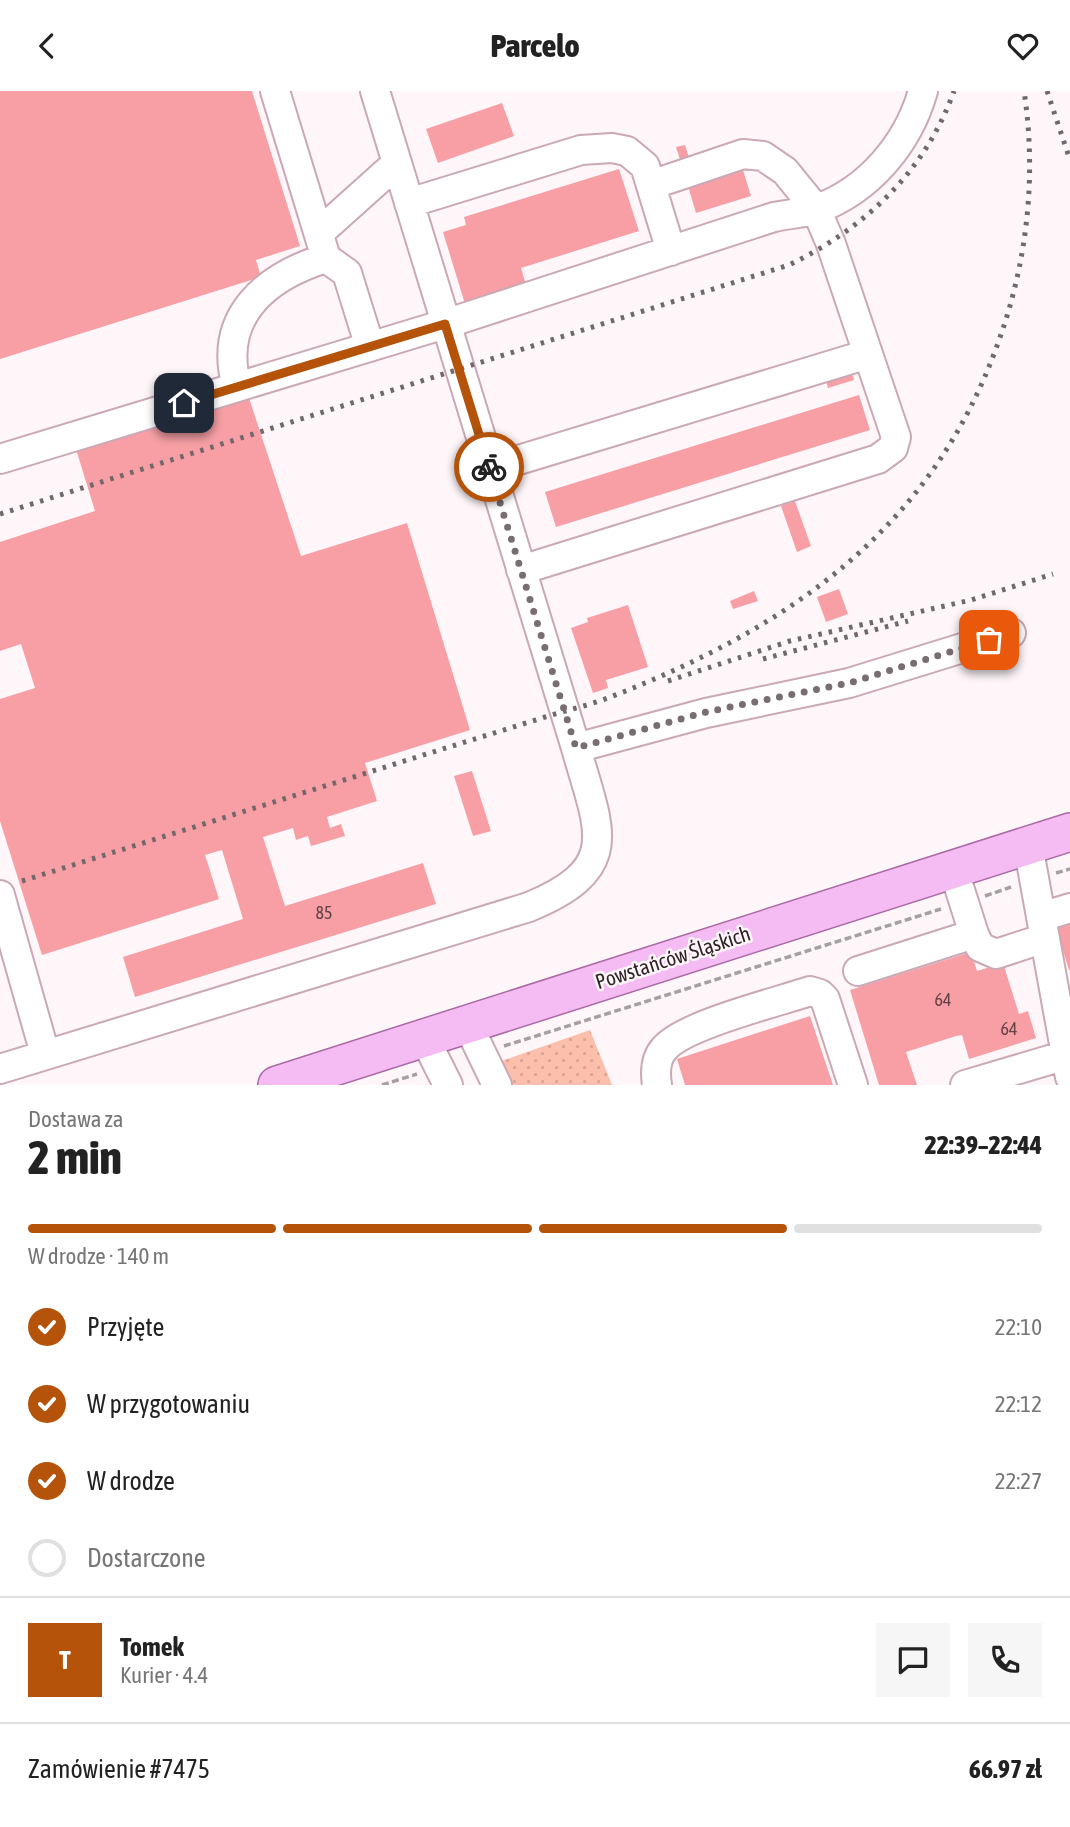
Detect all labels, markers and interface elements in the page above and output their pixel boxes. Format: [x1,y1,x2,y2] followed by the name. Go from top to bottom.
[28,27,66,65] icon: back
[491,27,579,64] text: Parcelo
[1004,27,1042,65] icon: heart
[154,373,214,433] pin
[165,384,203,422] icon: home
[454,432,524,502] courier
[470,448,508,486] icon: bike
[959,610,1019,670] pin
[970,621,1008,659] icon: bag
[316,902,332,923] house number: 85
[592,921,753,993] street label: Powstańców Śląskich
[935,989,951,1010] house number: 64
[1001,1018,1017,1039] house number: 64
[28,1106,123,1132] text: Dostawa za
[925,1130,1042,1160] text: 22:39–22:44
[28,1131,122,1184] text: 2 min
[28,1243,169,1269] text: W drodze · 140 m
[28,1308,66,1346] icon: check
[87,1312,164,1342] text: Przyjęte
[995,1314,1042,1340] text: 22:10
[28,1385,66,1423] icon: check
[87,1389,250,1419] text: W przygotowaniu
[995,1391,1042,1417] text: 22:12
[28,1462,66,1500] icon: check
[87,1466,175,1496] text: W drodze
[995,1468,1042,1494] text: 22:27
[87,1543,206,1573] text: Dostarczone
[876,1623,950,1697] button: chat
[968,1623,1042,1697] button: phone
[120,1632,184,1662] text: Tomek
[59,1645,71,1675] text: T
[120,1662,208,1688] text: Kurier · 4.4
[28,1754,210,1784] text: Zamówienie #7475
[969,1754,1042,1784] text: 66.97 zł

